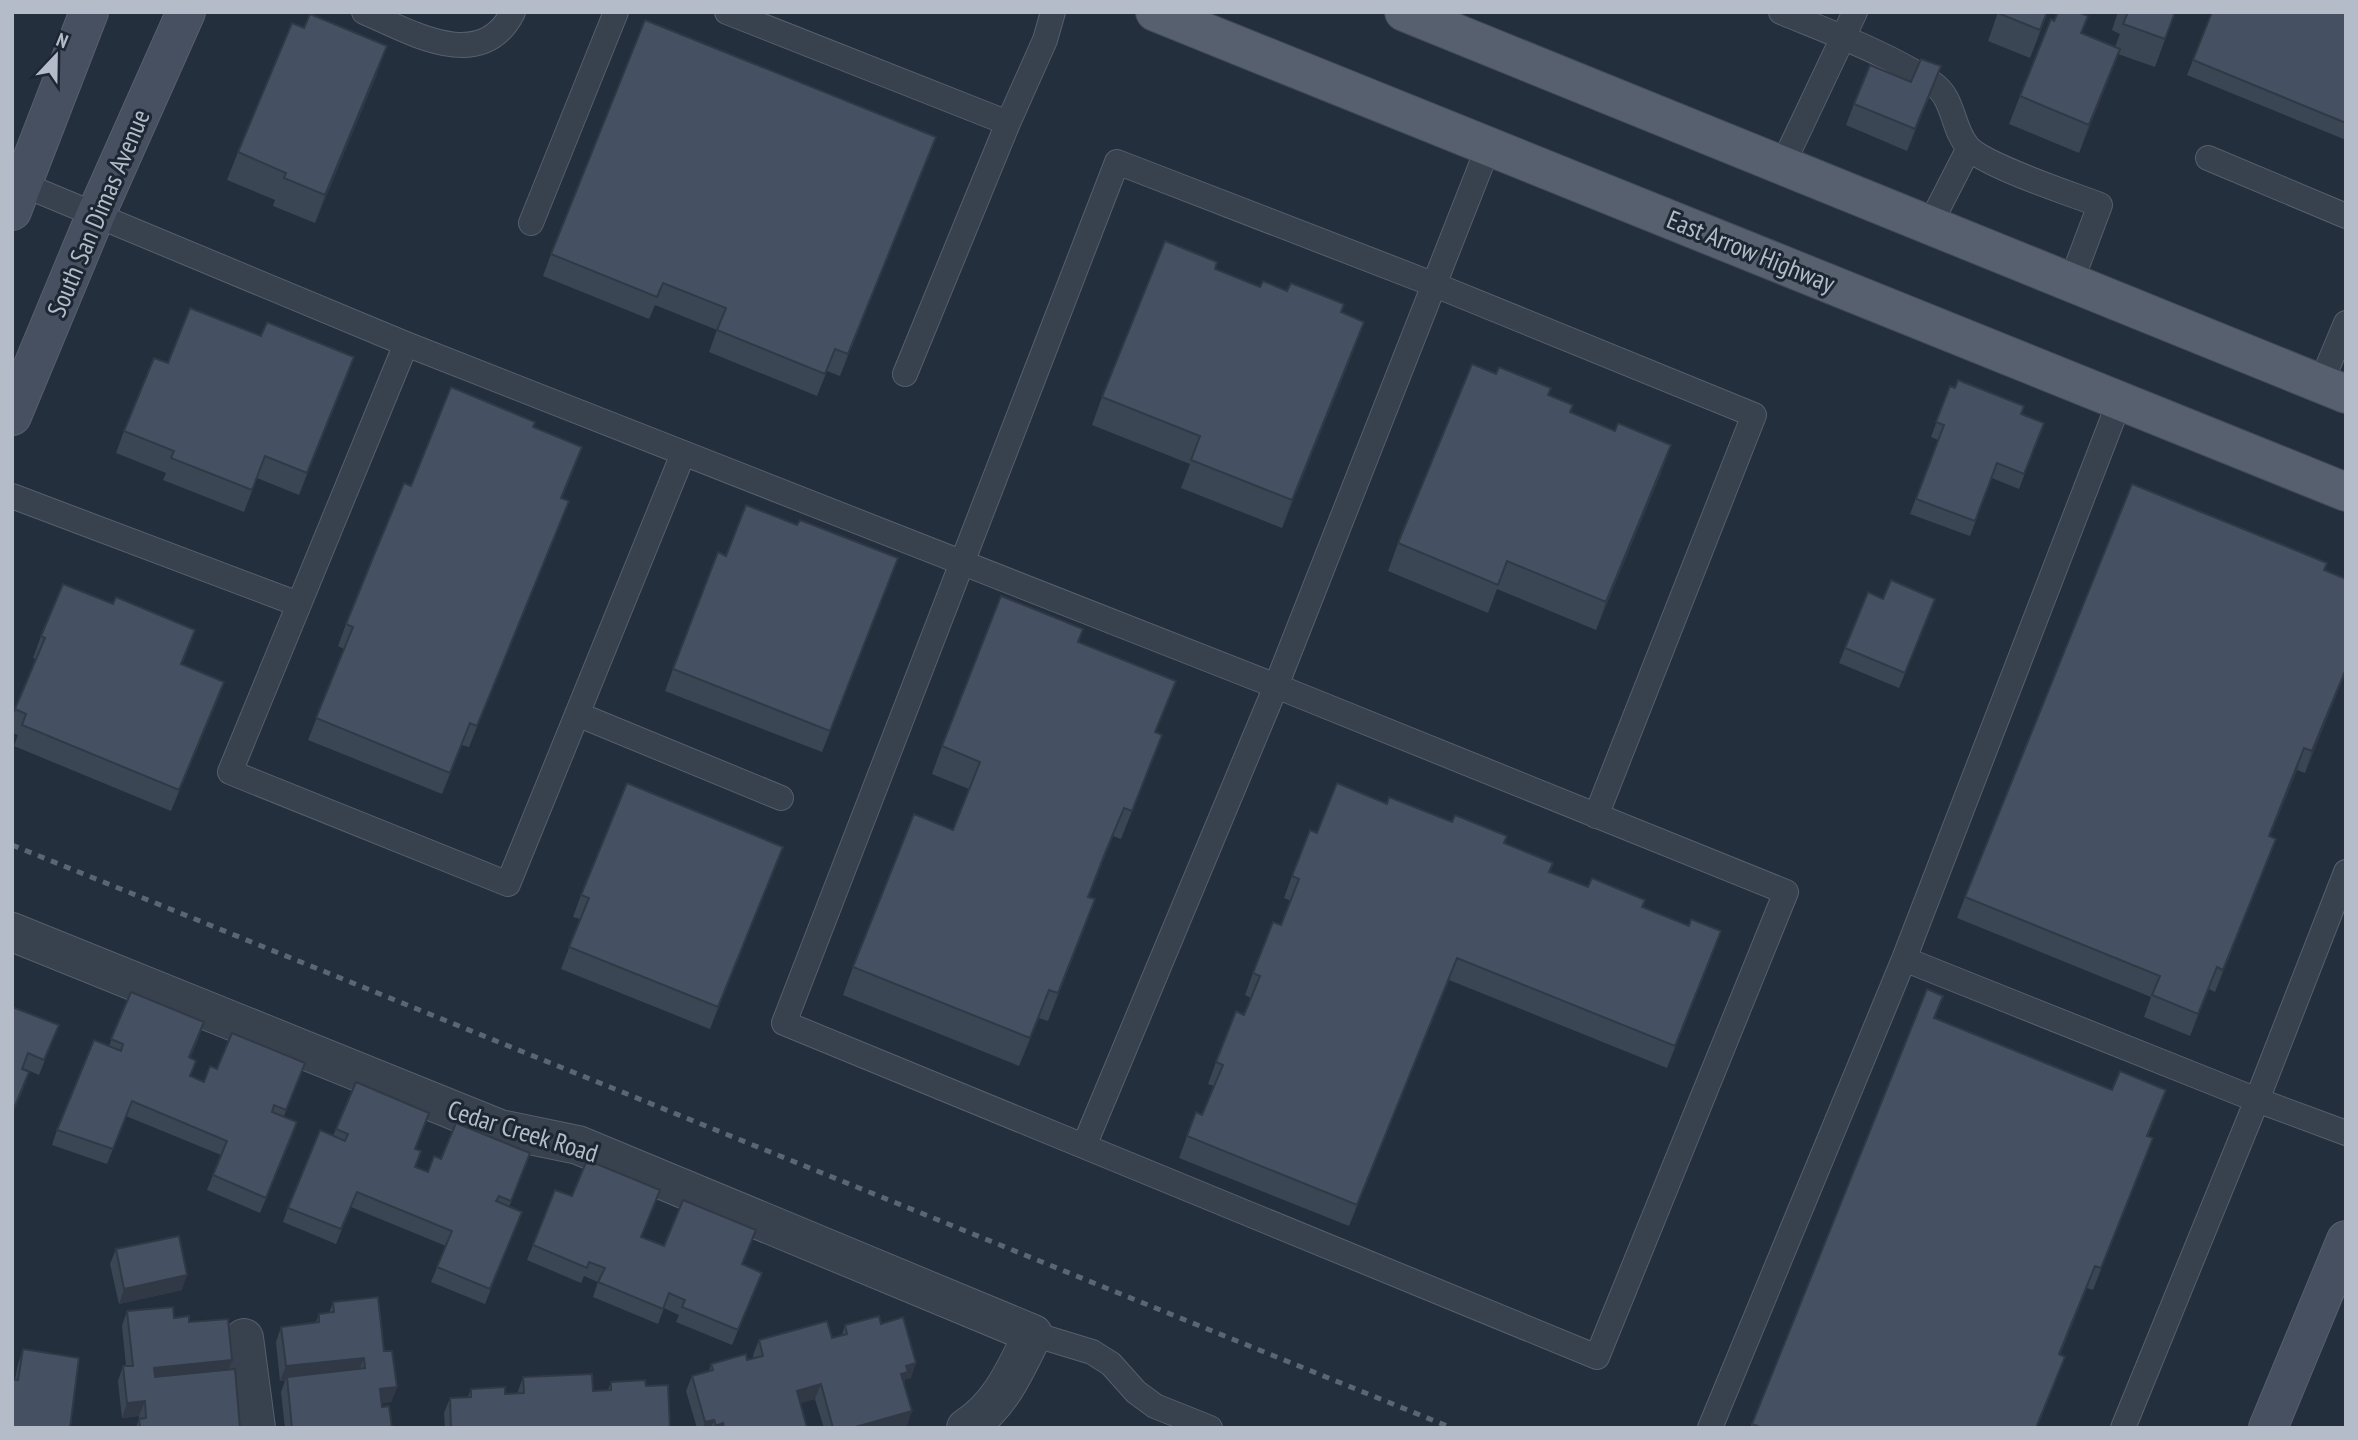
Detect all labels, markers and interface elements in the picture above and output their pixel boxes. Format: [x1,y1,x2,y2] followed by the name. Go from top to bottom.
[21,21,91,91] north arrow
[53,27,72,53] text: N
[39,104,157,322] street label: South San Dimas Avenue
[1662,202,1840,300] street label: East Arrow Highway
[444,1092,602,1170] street label: Cedar Creek Road

